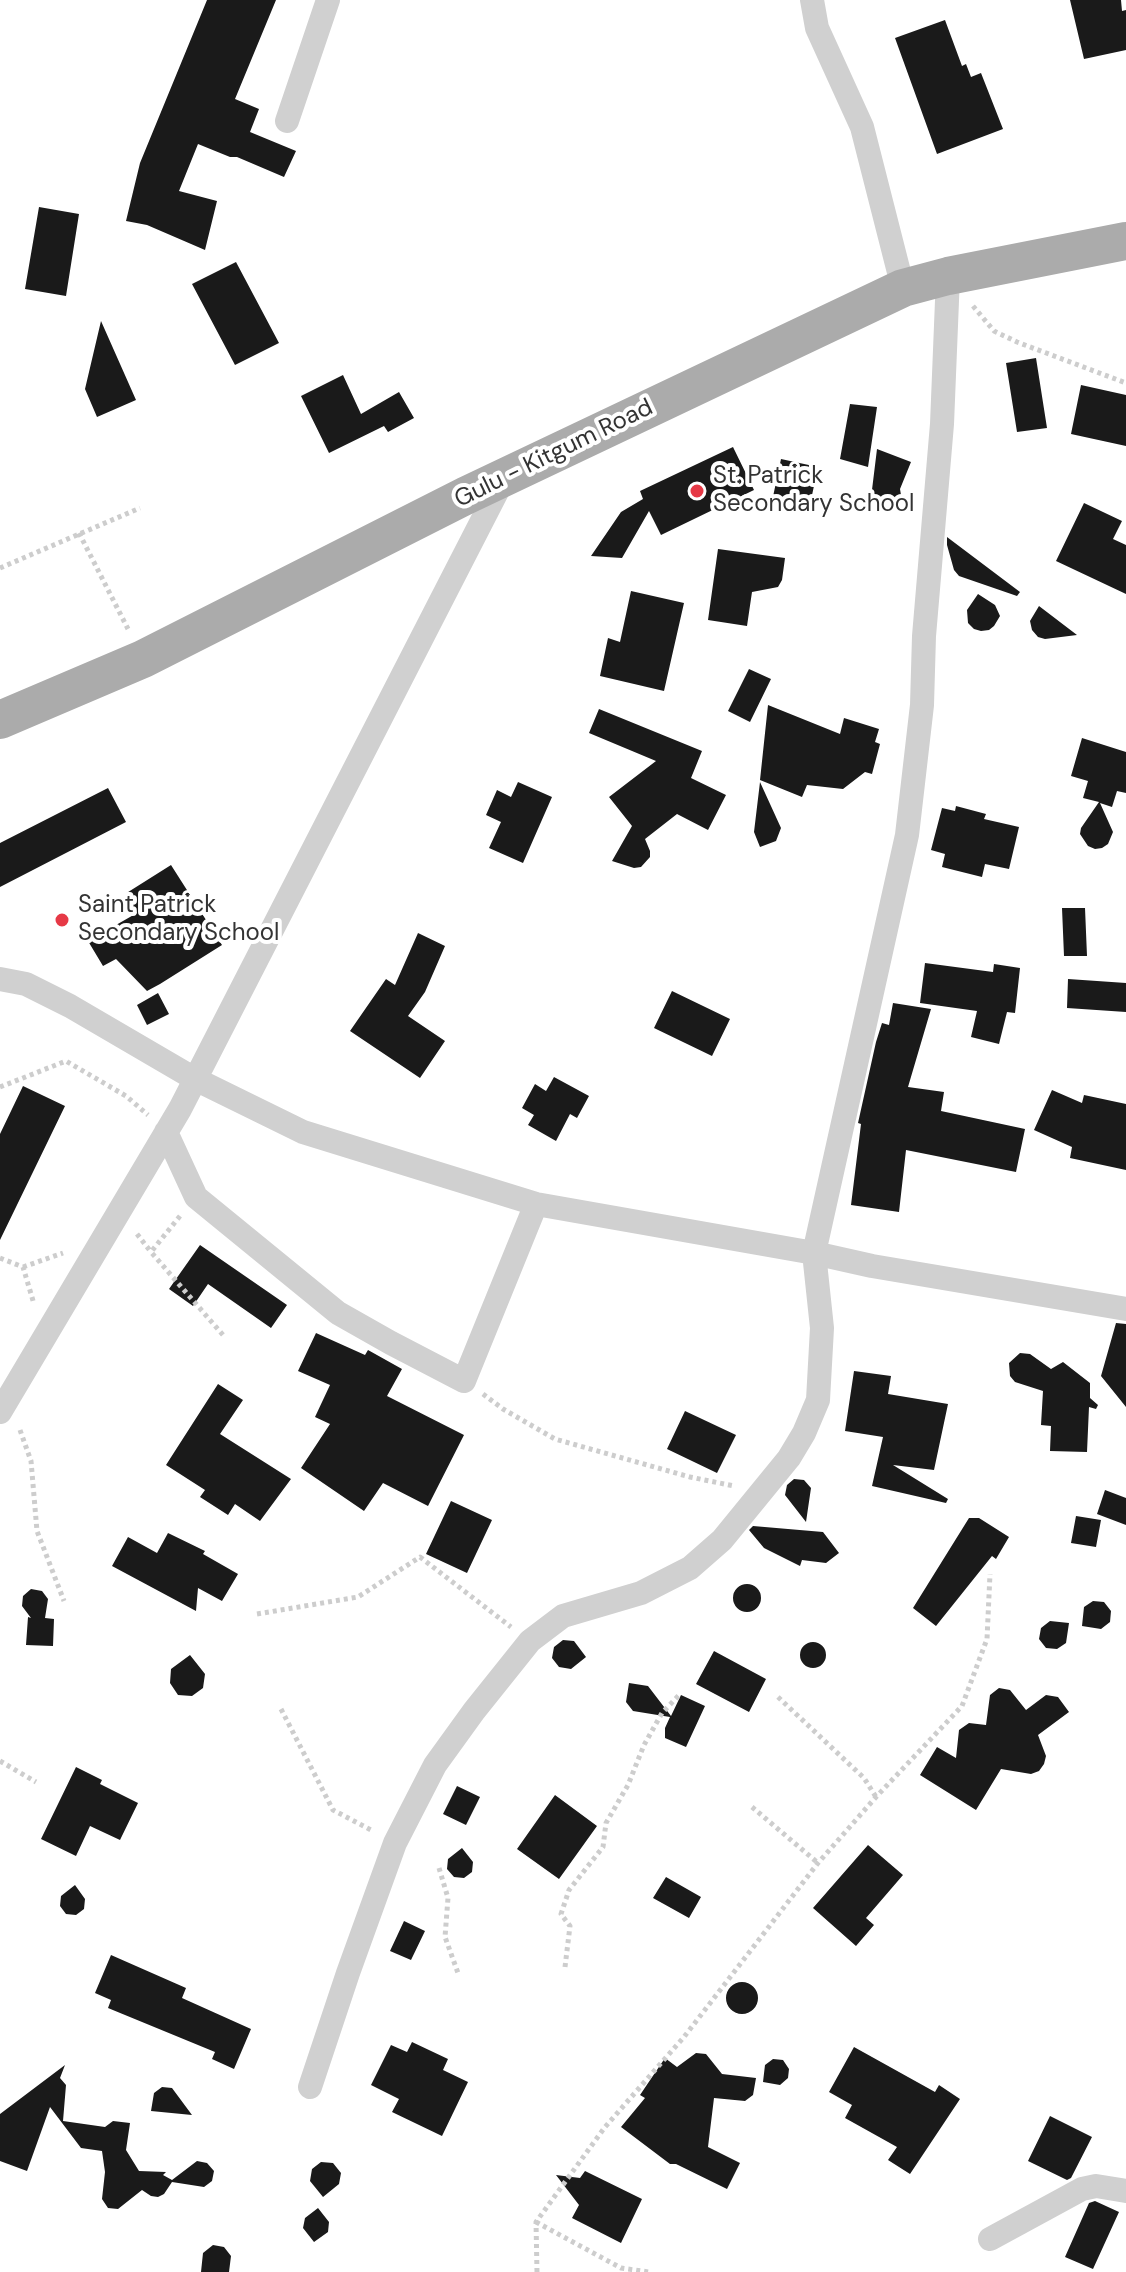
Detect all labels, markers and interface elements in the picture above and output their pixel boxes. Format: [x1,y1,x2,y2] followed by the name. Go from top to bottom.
[450,394,658,514] street label: Gulu - Kitgum Road
[713,463,914,519] place label: St. Patrick Secondary School
[688,482,706,500] marker: St. Patrick Secondary School
[78,892,279,948] place label: Saint Patrick Secondary School
[53,911,71,929] marker: Saint Patrick Secondary School

